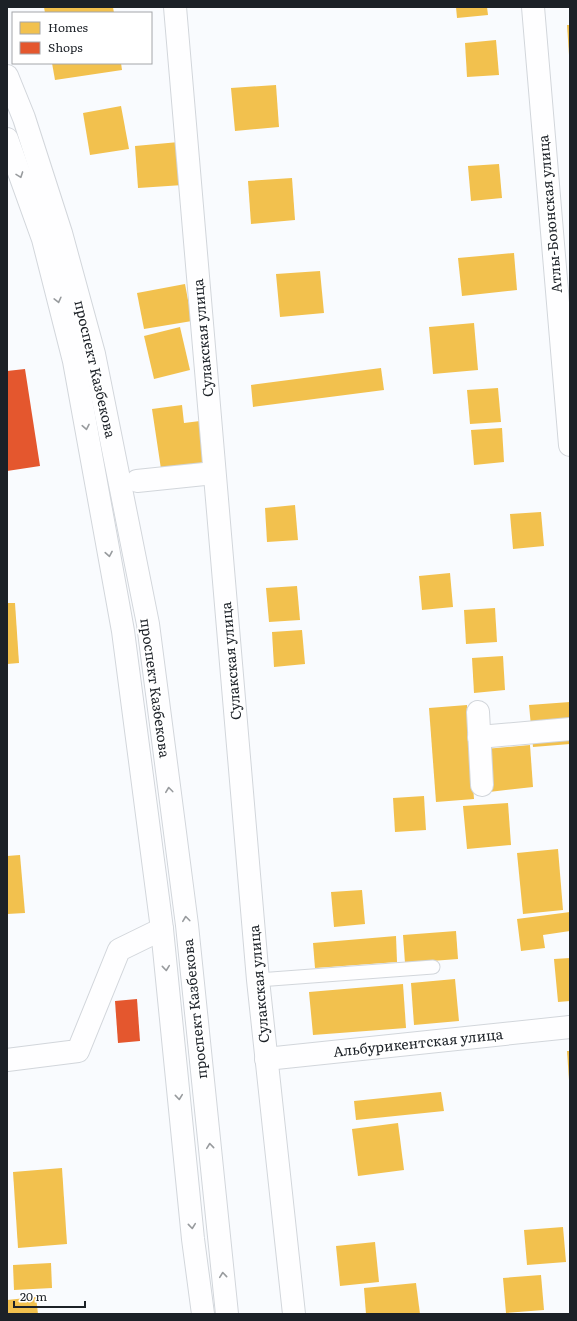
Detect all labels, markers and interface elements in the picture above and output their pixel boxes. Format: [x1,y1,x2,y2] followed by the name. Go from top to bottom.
[12,12,152,64] legend
[48,18,88,36] text: Homes
[48,38,83,56] text: Shops
[532,134,566,294] street label: Атлы-Боюнская улица
[15,172,24,179] one-way arrow
[187,278,217,398] street label: Сулакская улица
[54,296,62,303] one-way arrow
[70,298,122,440] street label: проспект Казбекова
[81,423,89,430] one-way arrow
[104,551,113,558] one-way arrow
[215,601,245,721] street label: Сулакская улица
[136,617,176,759] street label: проспект Казбекова
[165,787,174,793] one-way arrow
[182,916,191,922] one-way arrow
[243,924,273,1044] street label: Сулакская улица
[177,938,211,1080] street label: проспект Казбекова
[161,965,170,971] one-way arrow
[332,1023,504,1061] street label: Альбурикентская улица
[174,1094,183,1100] one-way arrow
[205,1143,214,1149] one-way arrow
[187,1223,196,1229] one-way arrow
[219,1272,228,1278] one-way arrow
[14,1283,85,1309] scale bar
[20,1287,47,1305] text: 20 m

